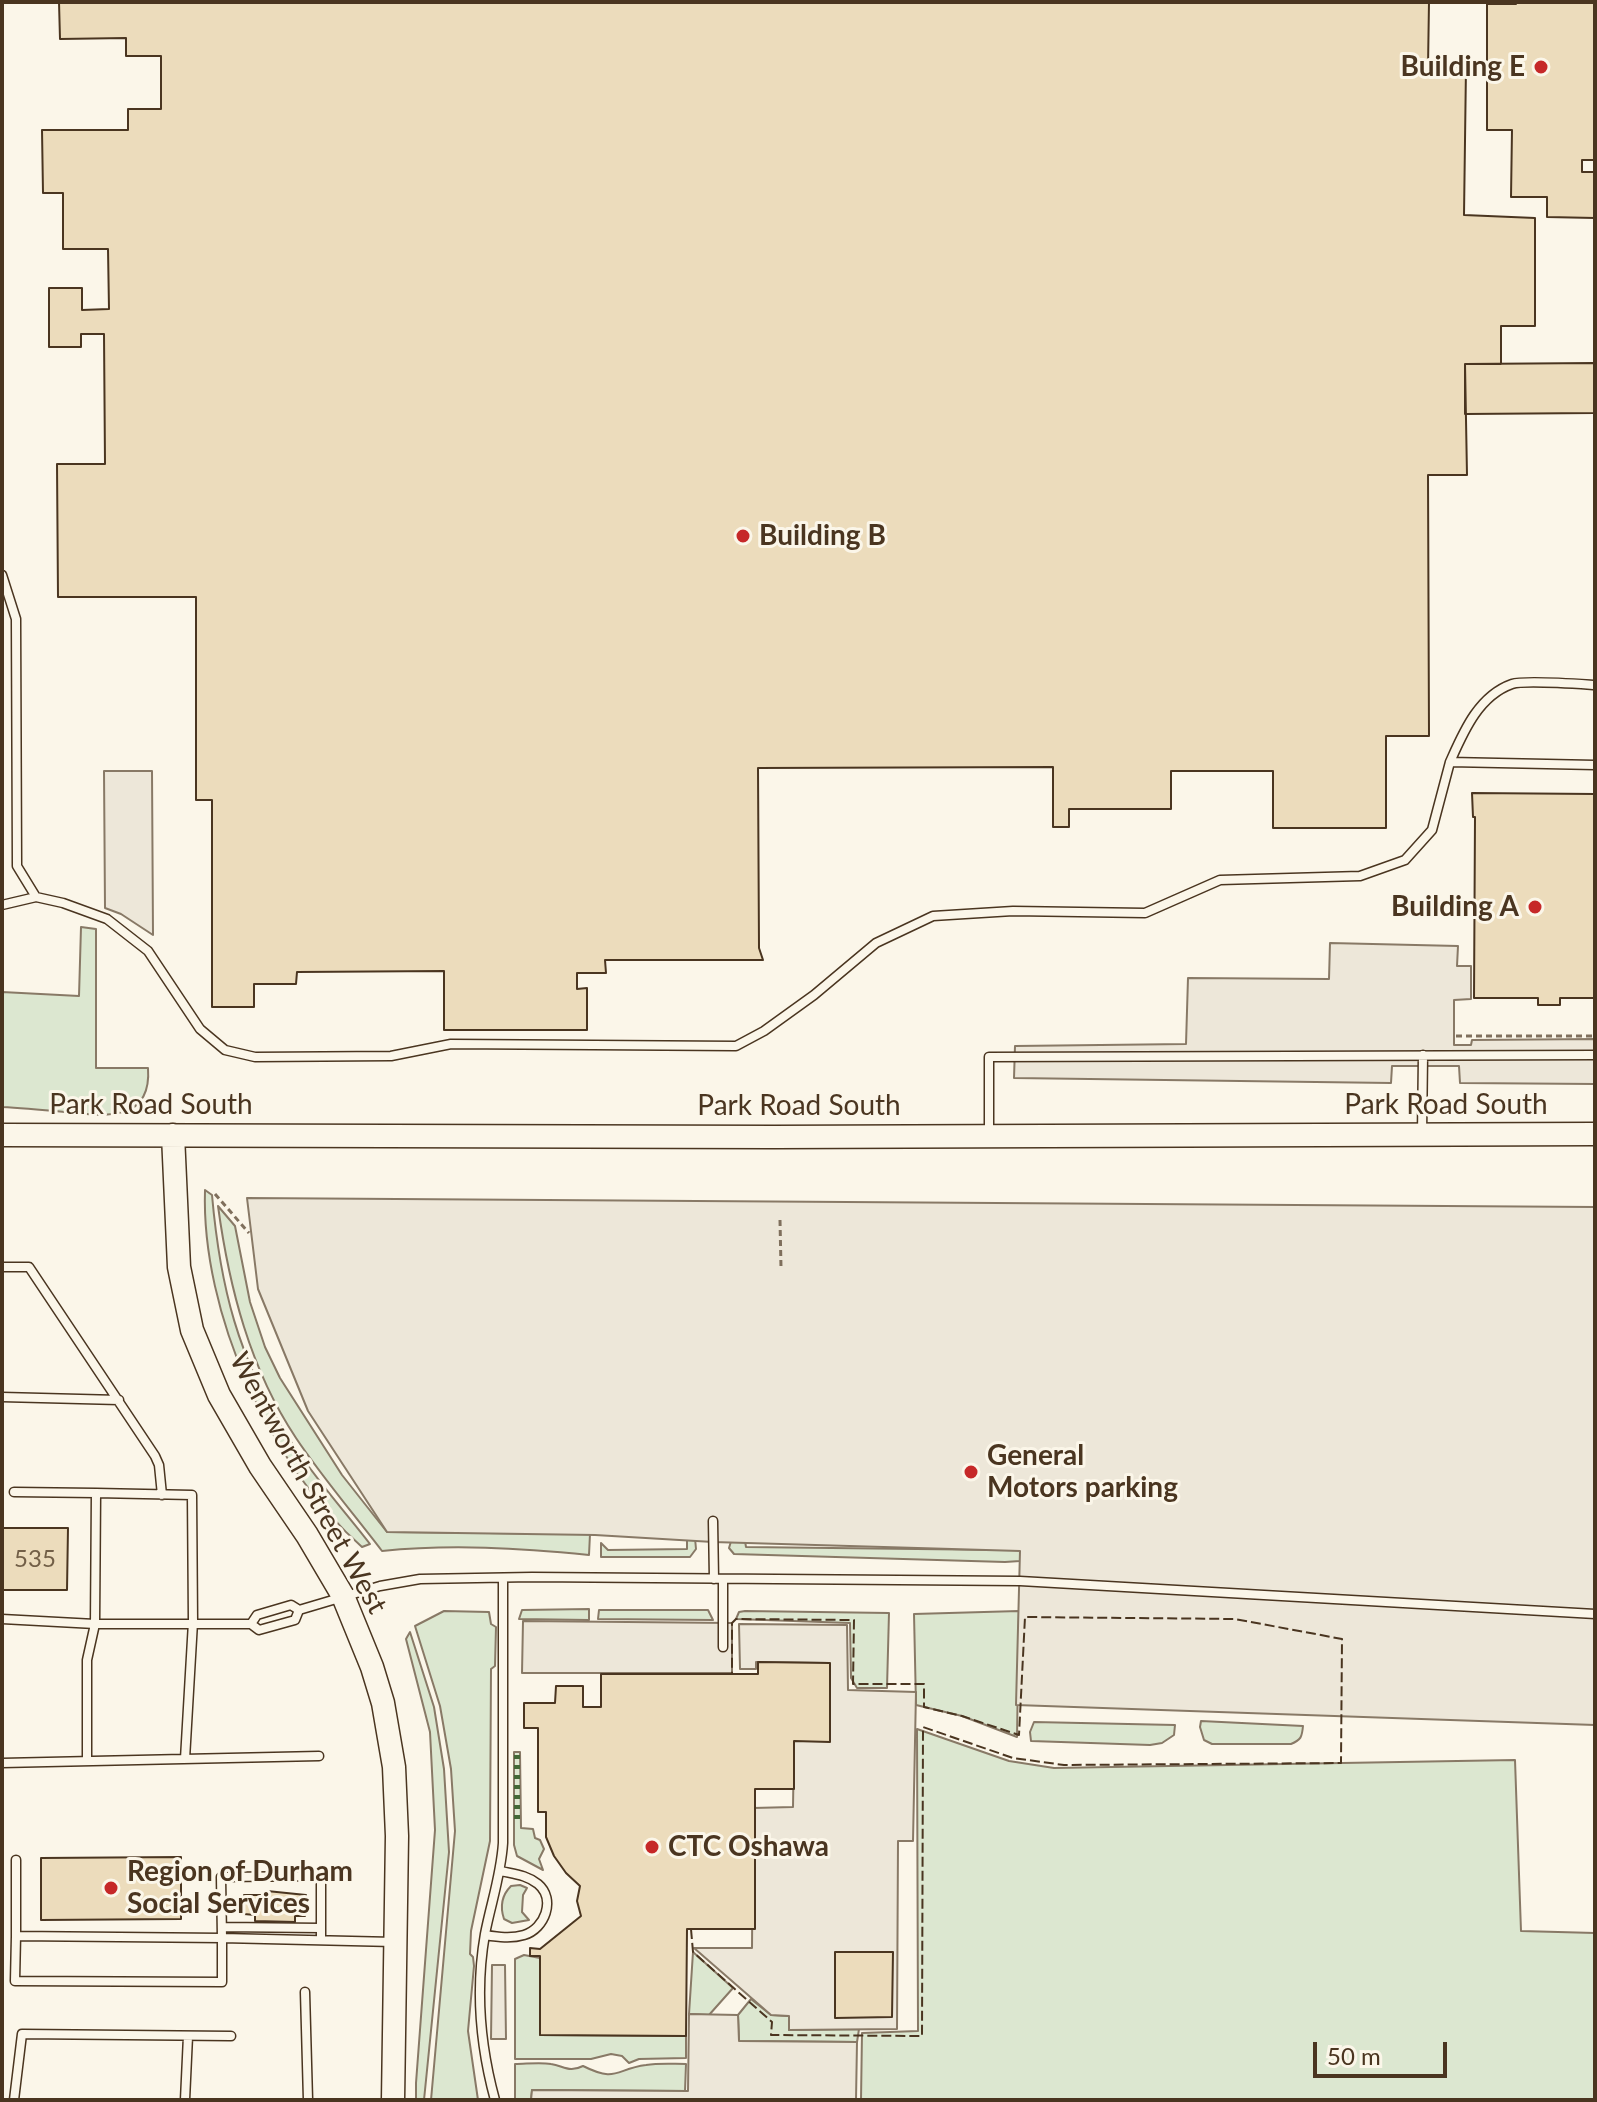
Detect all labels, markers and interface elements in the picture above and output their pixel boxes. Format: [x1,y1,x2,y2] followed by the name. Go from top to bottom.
[1400,50,1525,84] place label: Building E
[1532,58,1550,76] marker: Building E
[759,519,886,553] place label: Building B
[734,527,752,545] marker: Building B
[1391,890,1519,924] place label: Building A
[1526,898,1544,916] marker: Building A
[49,1088,253,1122] street label: Park Road South
[1344,1088,1548,1122] street label: Park Road South
[697,1089,901,1123] street label: Park Road South
[222,1346,394,1620] street label: Wentworth Street West
[987,1439,1178,1505] place label: General Motors parking
[962,1463,980,1481] marker: General Motors parking
[14,1545,56,1573] house number: 535
[668,1830,829,1864] place label: CTC Oshawa
[643,1838,661,1856] marker: CTC Oshawa
[127,1855,353,1921] place label: Region of Durham Social Services
[102,1879,120,1897] marker: Region of Durham Social Services
[1317,2026,1451,2076] scale bar
[1327,2041,1381,2070] text: 50 m

